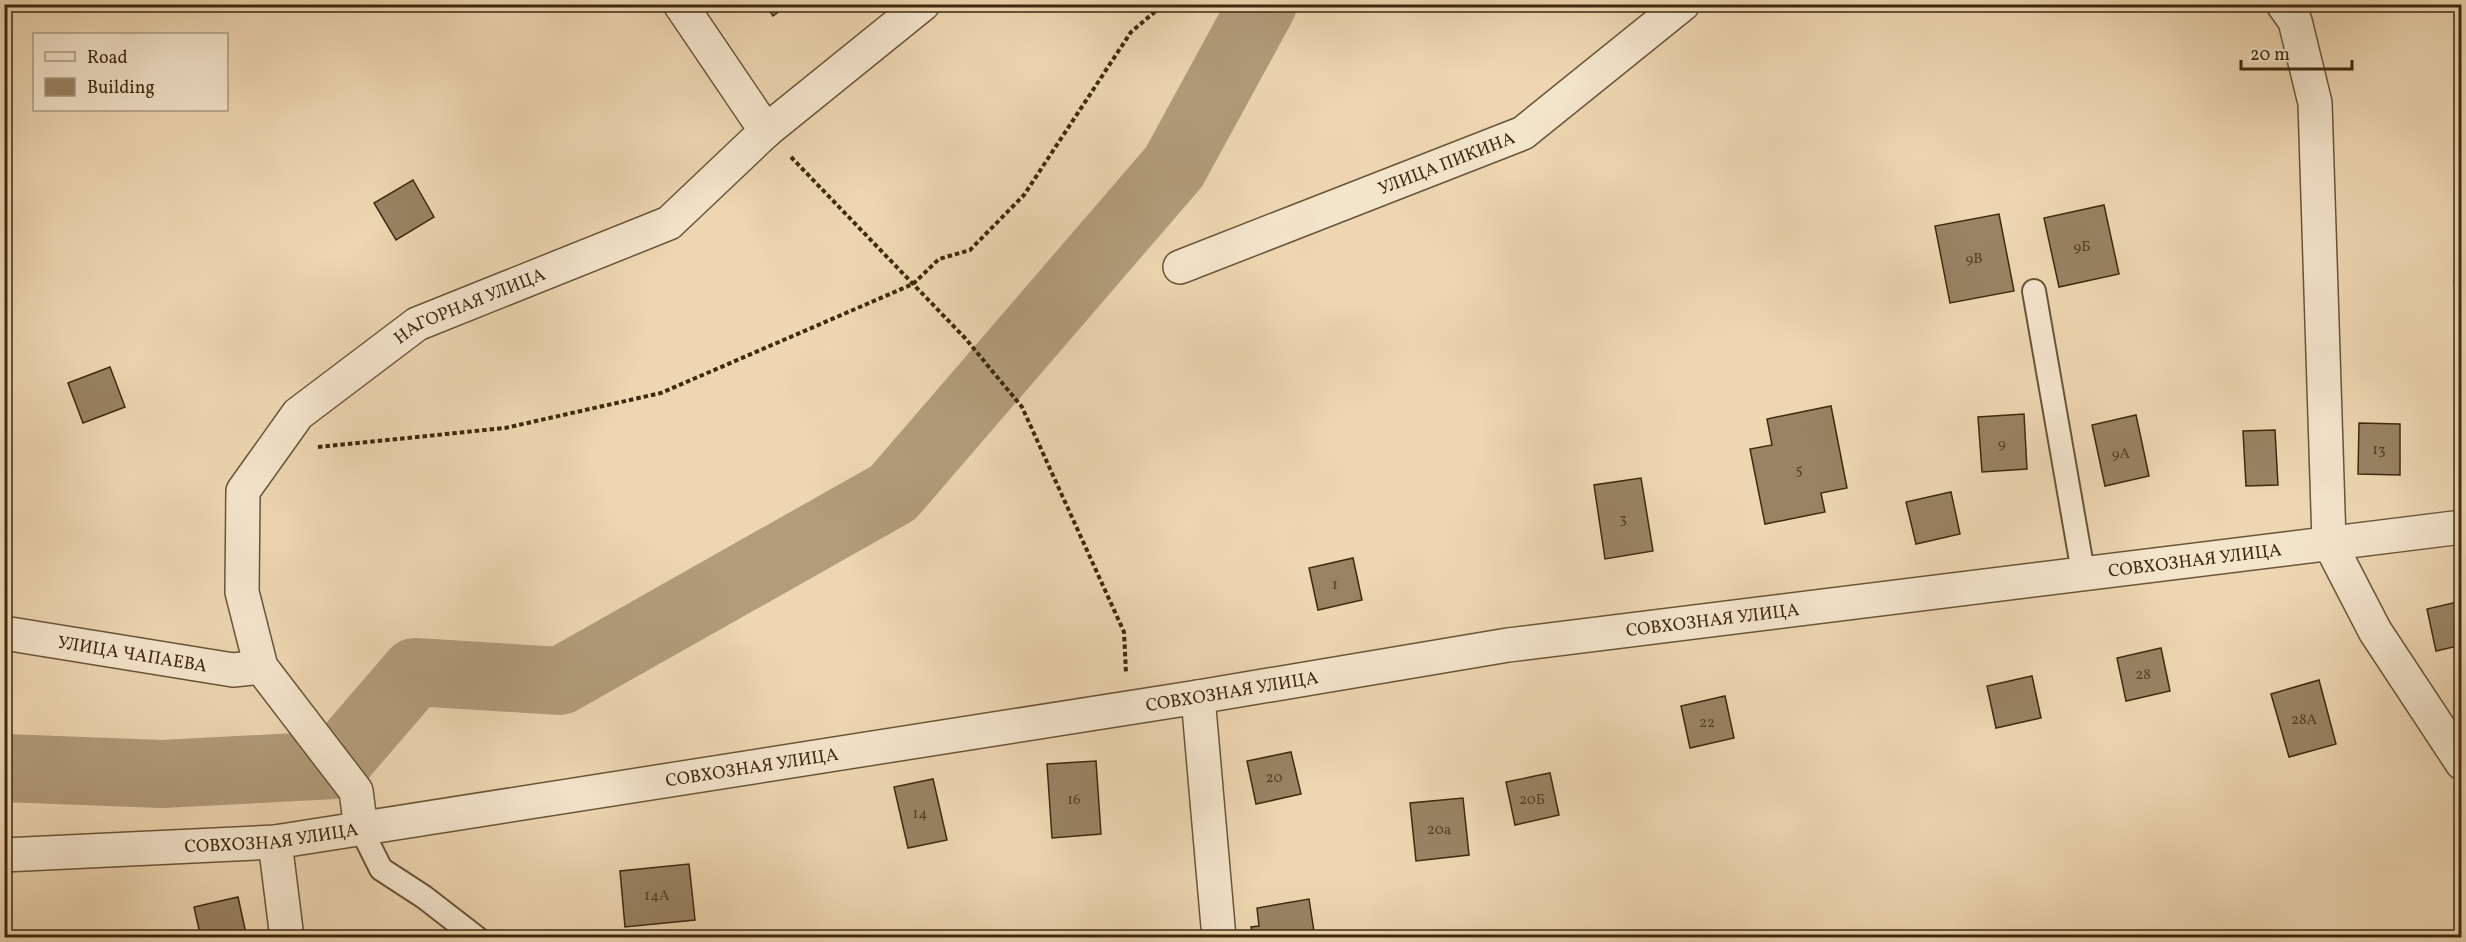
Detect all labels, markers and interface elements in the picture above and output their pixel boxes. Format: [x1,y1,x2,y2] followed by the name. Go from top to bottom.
[33,33,228,111] legend
[2241,33,2352,71] scale bar
[2250,43,2290,68] text: 20 m
[87,46,128,71] text: Road
[87,76,155,101] text: Building
[1375,126,1519,202] street label: УЛИЦА ПИКИНА
[2073,237,2091,258] house number: 9Б
[1965,249,1983,270] house number: 9В
[389,263,550,351] street label: НАГОРНАЯ УЛИЦА
[1998,434,2006,455] house number: 9
[2372,440,2386,461] house number: 13
[2112,444,2131,465] house number: 9А
[1795,460,1803,481] house number: 5
[1619,509,1627,530] house number: 3
[2107,538,2283,585] street label: СОВХОЗНАЯ УЛИЦА
[1332,575,1338,596] house number: 1
[1625,598,1801,644] street label: СОВХОЗНАЯ УЛИЦА
[55,631,209,680] street label: УЛИЦА ЧАПАЕВА
[2135,665,2151,686] house number: 28
[1144,666,1321,719] street label: СОВХОЗНАЯ УЛИЦА
[2291,710,2318,731] house number: 28А
[1699,713,1715,734] house number: 22
[664,743,840,794] street label: СОВХОЗНАЯ УЛИЦА
[1266,768,1282,789] house number: 20
[1067,790,1081,811] house number: 16
[1519,790,1545,811] house number: 20Б
[913,804,927,825] house number: 14
[184,818,360,860] street label: СОВХОЗНАЯ УЛИЦА
[1427,820,1451,841] house number: 20а
[644,886,670,907] house number: 14А

